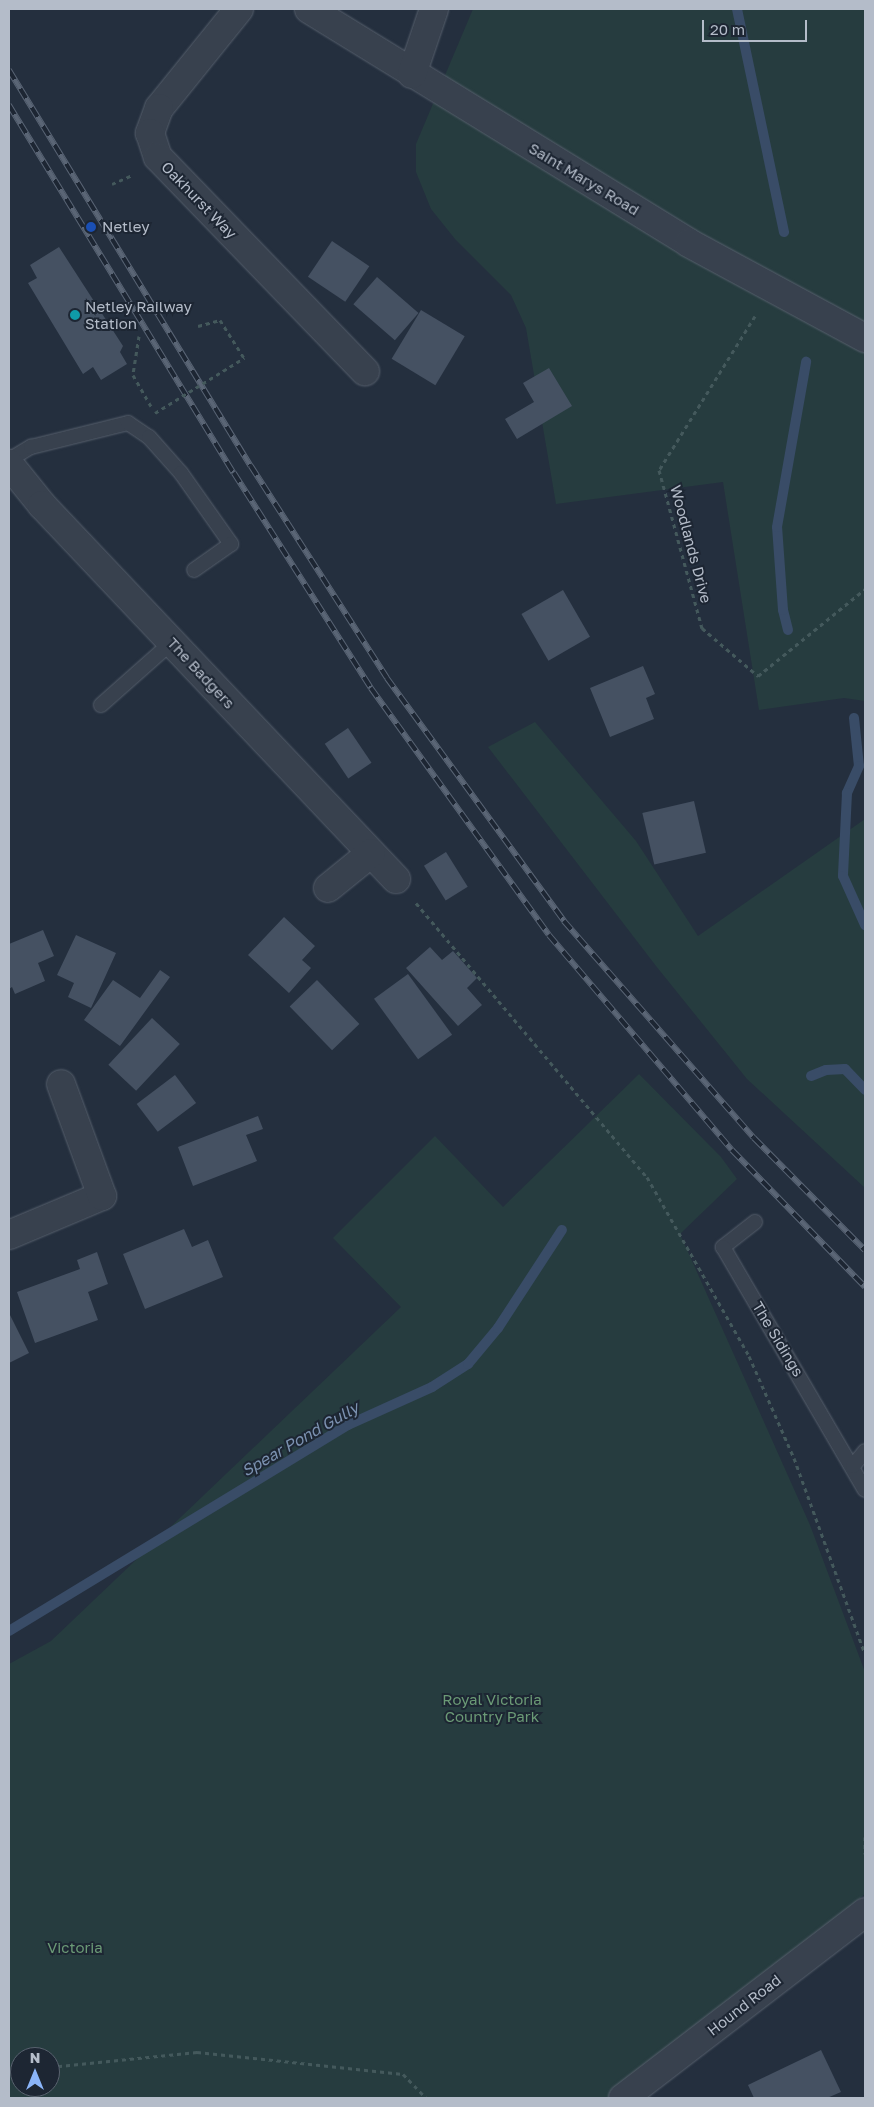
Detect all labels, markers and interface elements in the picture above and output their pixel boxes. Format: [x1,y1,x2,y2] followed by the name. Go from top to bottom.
[704,10,809,42] scale bar
[710,20,745,38] text: 20 m
[526,139,642,219] street label: Saint Marys Road
[158,158,240,242] street label: Oakhurst Way
[102,218,150,236] place label: Netley
[84,220,98,234] marker: Netley
[85,297,192,332] place label: Netley Railway Station
[69,309,81,321] marker: Netley Railway Station
[667,483,715,605] street label: Woodlands Drive
[164,634,238,712] street label: The Badgers
[749,1298,807,1380] street label: The Sidings
[238,1398,362,1480] water label: Spear Pond Gully
[442,1690,542,1725] park label: Royal Victoria Country Park
[47,1939,103,1957] park label: Victoria
[704,1971,784,2039] street label: Hound Road
[10,2047,60,2097] north arrow
[30,2049,40,2066] text: N

